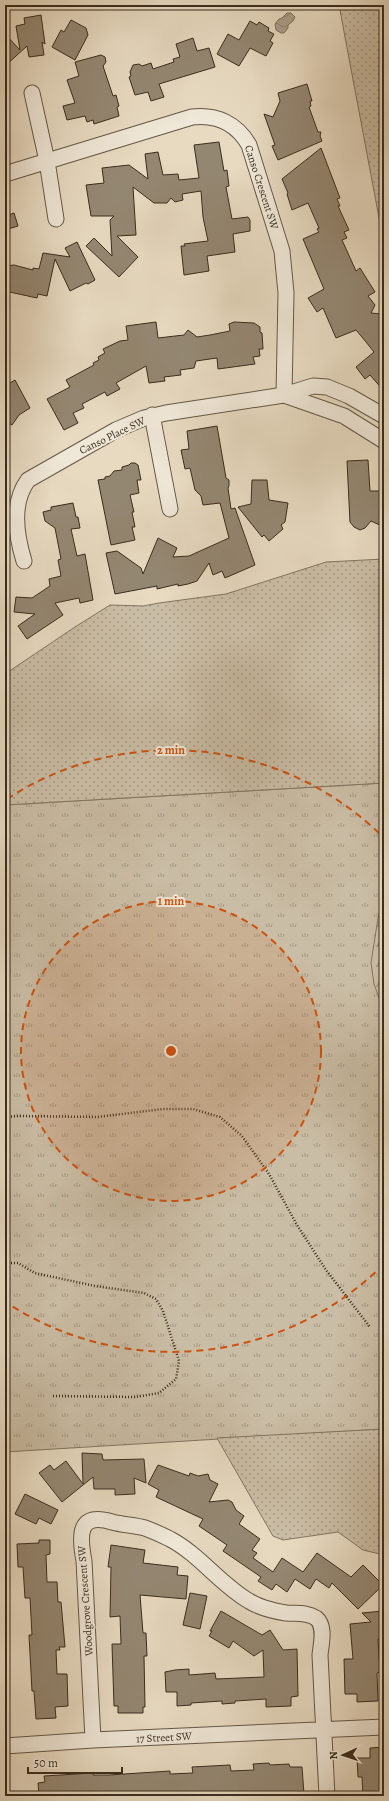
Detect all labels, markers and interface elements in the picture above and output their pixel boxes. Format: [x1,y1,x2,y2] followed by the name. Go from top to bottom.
[241,143,282,232] street label: Canso Crescent SW
[77,413,148,458] street label: Canso Place SW
[157,742,185,758] text: 2 min
[158,893,185,909] text: 1 min
[164,1044,178,1058] centre of rings
[74,1545,97,1658] street label: Woodgrove Crescent SW
[136,1729,193,1746] street label: 17 Street SW
[323,1735,363,1775] north arrow
[28,1749,122,1775] scale bar
[326,1751,341,1760] text: N
[34,1755,58,1771] text: 50 m

